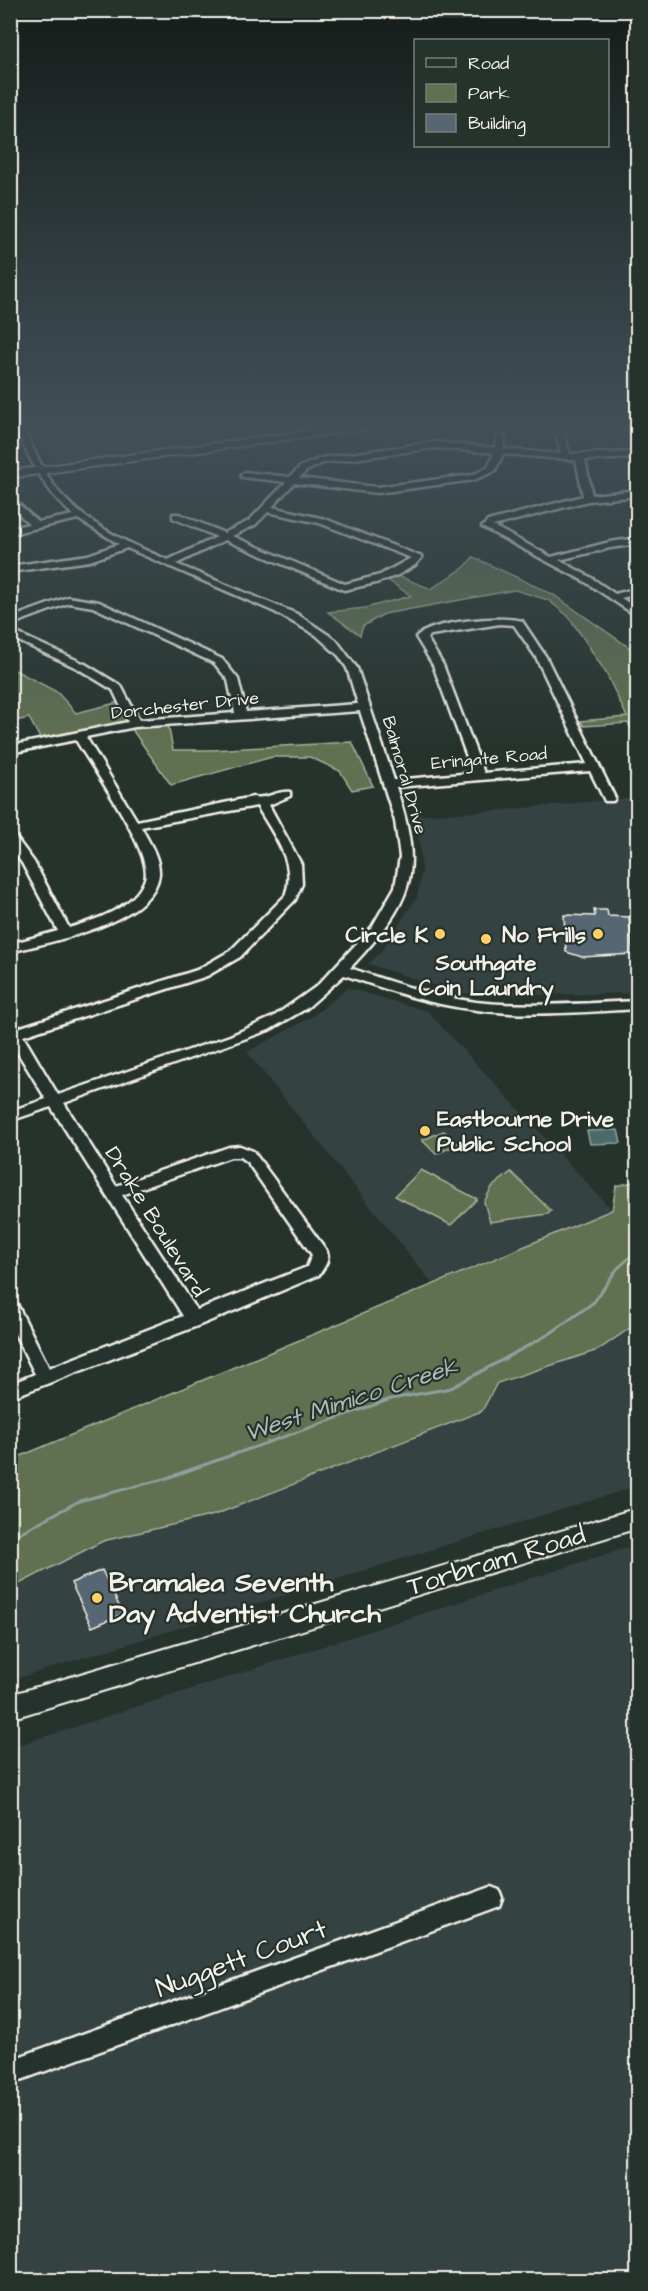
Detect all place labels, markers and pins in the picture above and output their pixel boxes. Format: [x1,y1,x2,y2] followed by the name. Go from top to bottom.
[346,920,429,951] place label: Circle K
[502,920,586,951] place label: No Frills
[433,927,447,941] marker: Circle K
[591,927,605,941] marker: No Frills
[479,932,493,946] marker: Southgate Coin Laundry
[418,948,555,1006] place label: Southgate Coin Laundry
[437,1104,614,1160] place label: Eastbourne Drive Public School
[418,1124,432,1138] marker: Eastbourne Drive Public School
[109,1564,382,1635] place label: Bramalea Seventh Day Adventist Church
[90,1591,104,1605] marker: Bramalea Seventh Day Adventist Church

